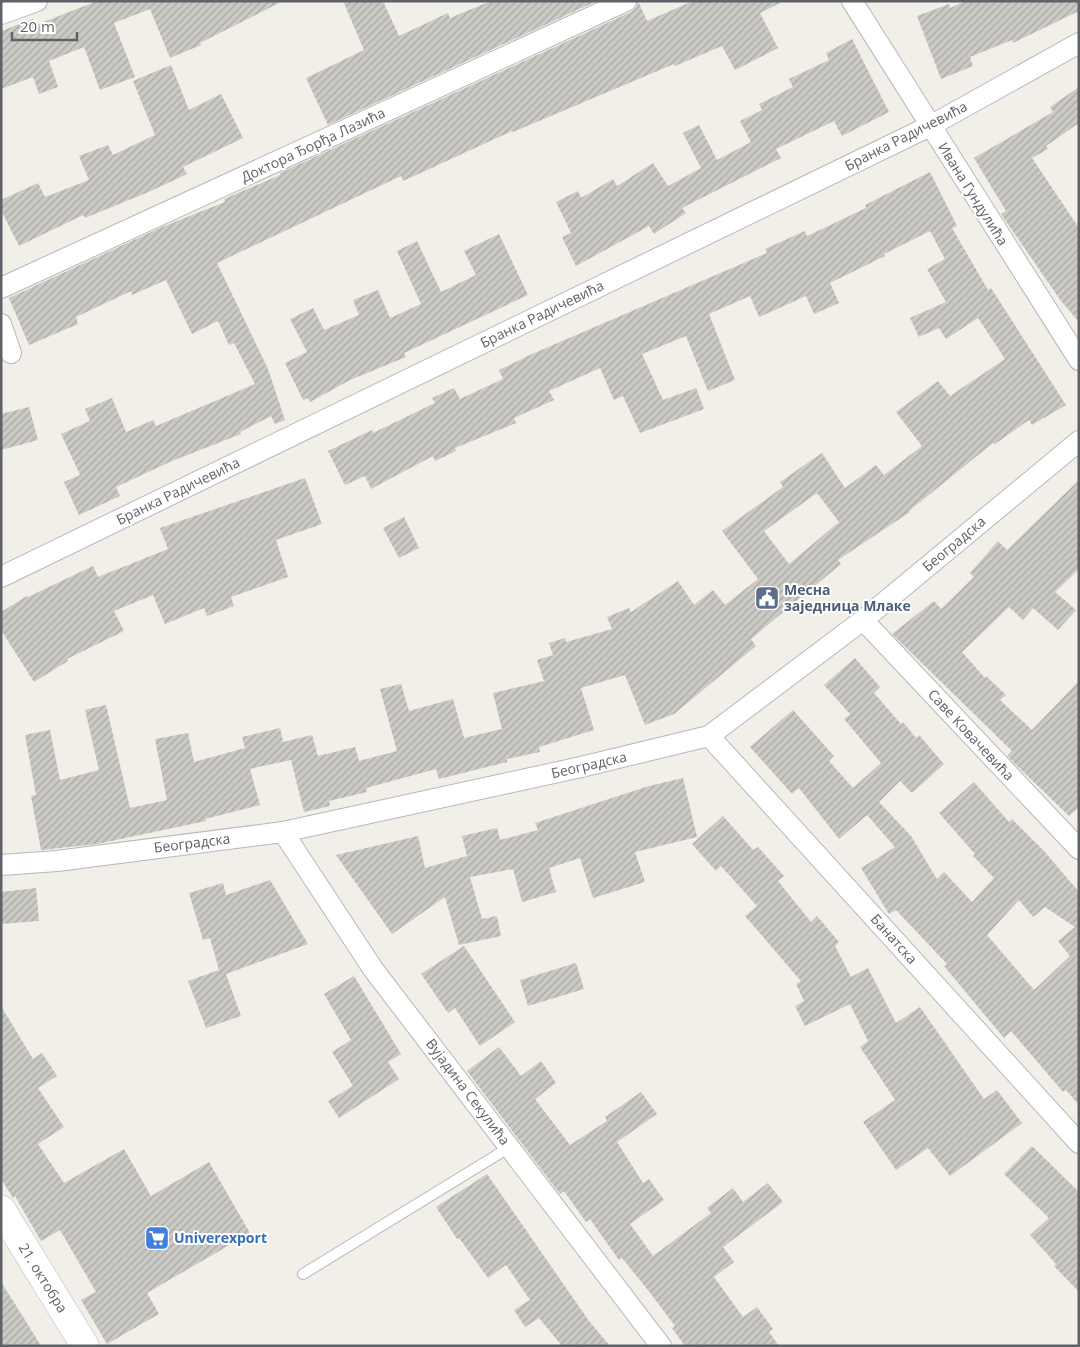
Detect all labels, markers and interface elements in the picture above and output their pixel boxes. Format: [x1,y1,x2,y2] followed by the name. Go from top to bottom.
[12,10,78,42] scale bar
[20,16,55,36] text: 20 m
[841,96,970,175] street label: Бранка Радичевића
[238,103,388,186] street label: Доктора Ђорђа Лазића
[934,139,1013,249] street label: Ивана Гундулића
[477,275,607,352] street label: Бранка Радичевића
[113,452,243,529] street label: Бранка Радичевића
[918,512,989,576] street label: Београдска
[784,580,911,615] place label: Месна заједница Млаке
[754,585,780,611] public building icon: Месна заједница Млаке
[924,685,1019,784] street label: Саве Ковачевића
[549,747,629,782] street label: Београдска
[153,828,231,857] street label: Београдска
[867,910,922,968] street label: Банатска
[422,1035,515,1149] street label: Вујадина Секулића
[144,1225,170,1251] supermarket icon: Univerexport
[174,1228,267,1247] place label: Univerexport
[15,1239,72,1316] street label: 21. октобра

